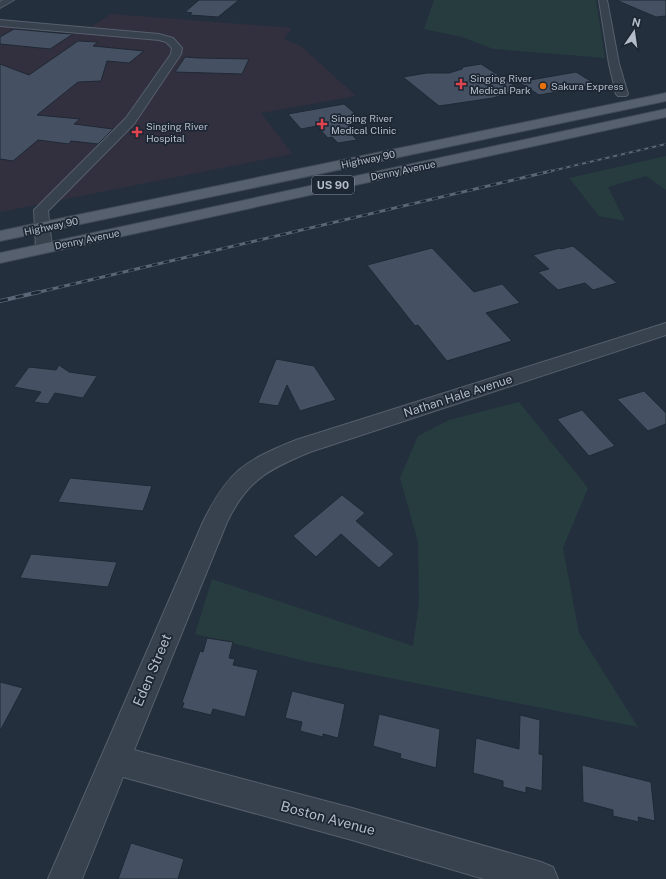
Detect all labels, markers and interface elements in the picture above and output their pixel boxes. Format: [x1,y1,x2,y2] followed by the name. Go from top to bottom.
[614,12,654,52] north arrow
[631,15,642,29] text: N
[470,72,532,96] place label: Singing River Medical Park
[455,78,467,90] marker: Singing River Medical Park
[551,80,624,92] place label: Sakura Express
[538,81,548,91] marker: Sakura Express
[331,112,396,136] place label: Singing River Medical Clinic
[316,118,328,130] marker: Singing River Medical Clinic
[146,120,208,144] place label: Singing River Hospital
[131,126,143,138] marker: Singing River Hospital
[340,147,396,171] street label: Highway 90
[369,157,437,183] street label: Denny Avenue
[312,176,354,194] road number: US 90
[23,214,79,238] street label: Highway 90
[53,226,121,252] street label: Denny Avenue
[402,372,514,420] street label: Nathan Hale Avenue
[130,631,174,709] street label: Eden Street
[279,798,377,838] street label: Boston Avenue

